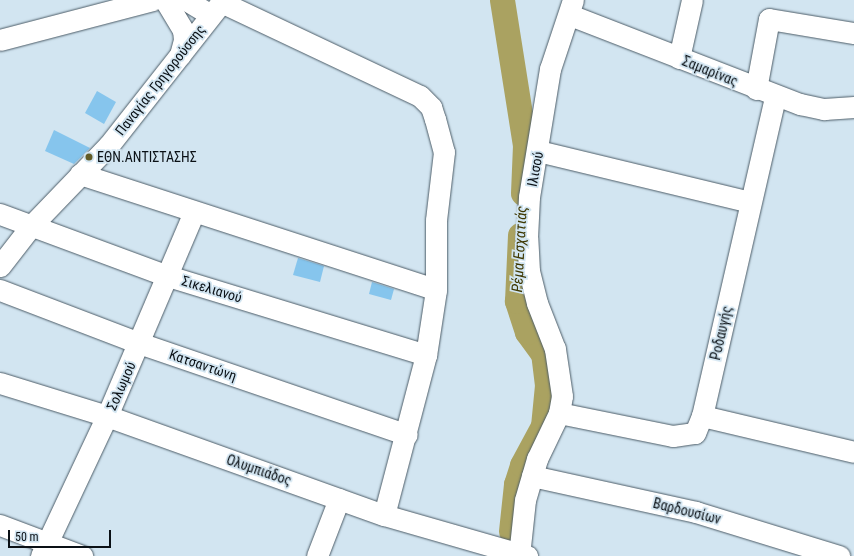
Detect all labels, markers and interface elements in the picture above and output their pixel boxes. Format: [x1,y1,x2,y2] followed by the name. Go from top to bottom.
[112,21,208,139] street label: Παναγίας Γρηγορούσσης
[680,52,740,90] street label: Σαμαρίνας
[97,149,197,165] place label: ΕΘΝ.ΑΝΤΙΣΤΑΣΗΣ
[523,150,547,188] street label: Ιλισού
[84,152,94,162] marker: ΕΘΝ.ΑΝΤΙΣΤΑΣΗΣ
[509,205,531,293] water label: Ρέμα Εσχατιάς
[180,272,244,306] street label: Σικελιανού
[707,304,735,362] street label: Ροδαυγής
[167,346,239,384] street label: Κατσαντώνη
[103,359,139,413] street label: Σολωμού
[224,451,294,489] street label: Ολυμπιάδος
[651,494,723,528] street label: Βαρδουσίων
[10,522,113,548] scale bar
[15,530,39,544] text: 50 m

